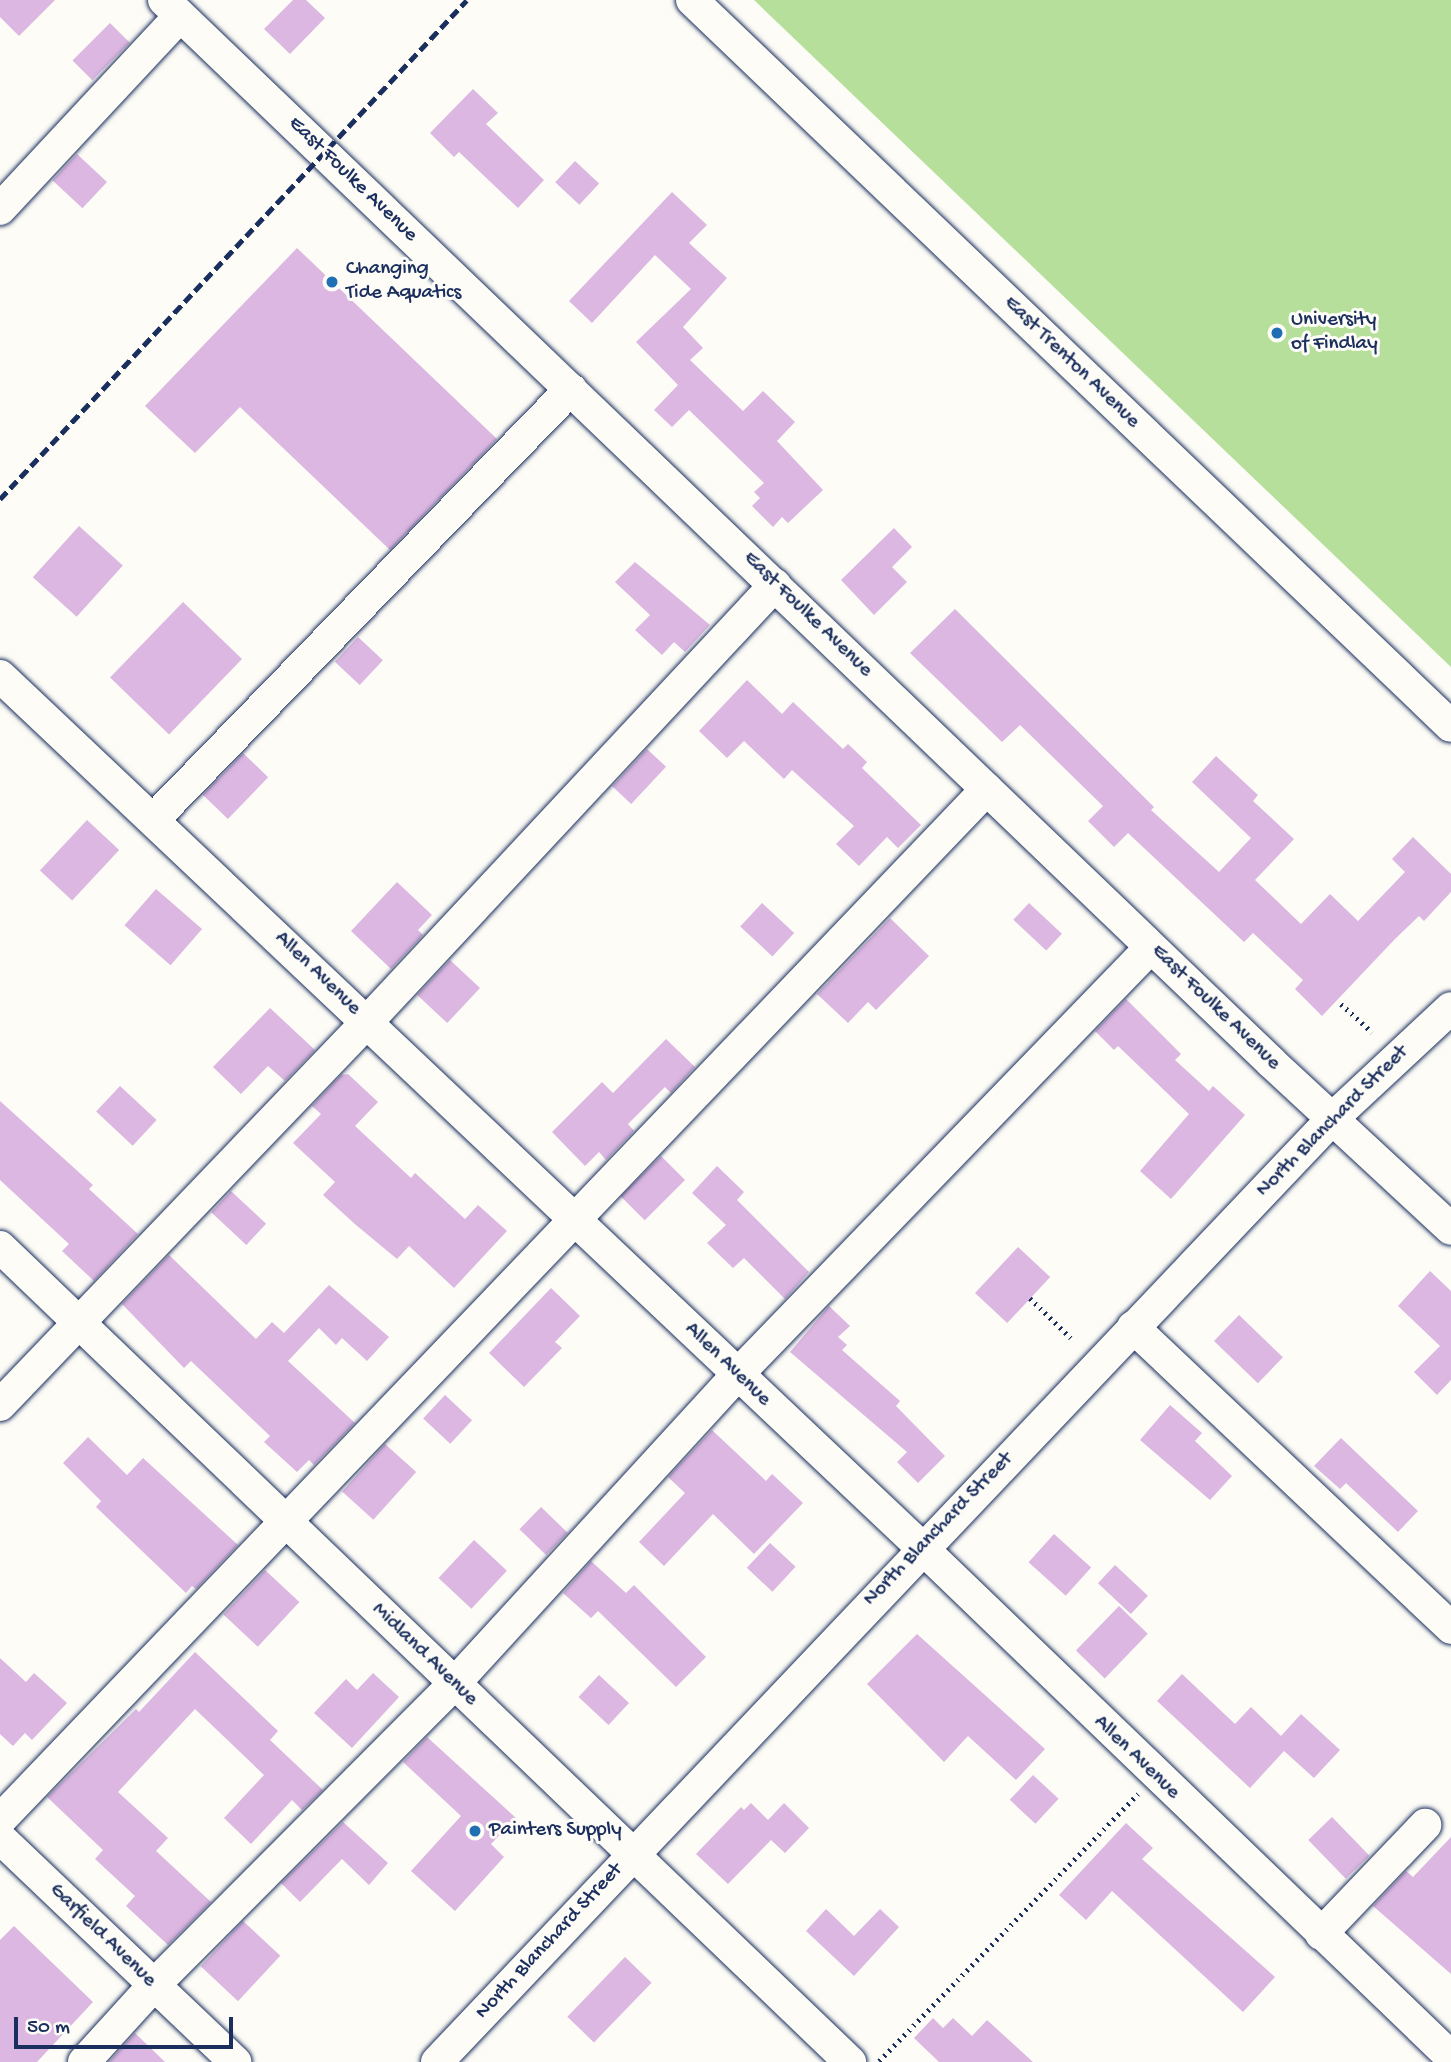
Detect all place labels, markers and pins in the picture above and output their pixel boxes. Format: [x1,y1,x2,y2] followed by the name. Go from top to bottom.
[346,257,461,307] place label: Changing Tide Aquatics
[324,274,340,290] marker: Changing Tide Aquatics
[1291,308,1378,358] place label: University of Findlay
[1269,325,1285,341] marker: University of Findlay
[489,1818,622,1844] place label: Painters Supply
[467,1823,483,1839] marker: Painters Supply

